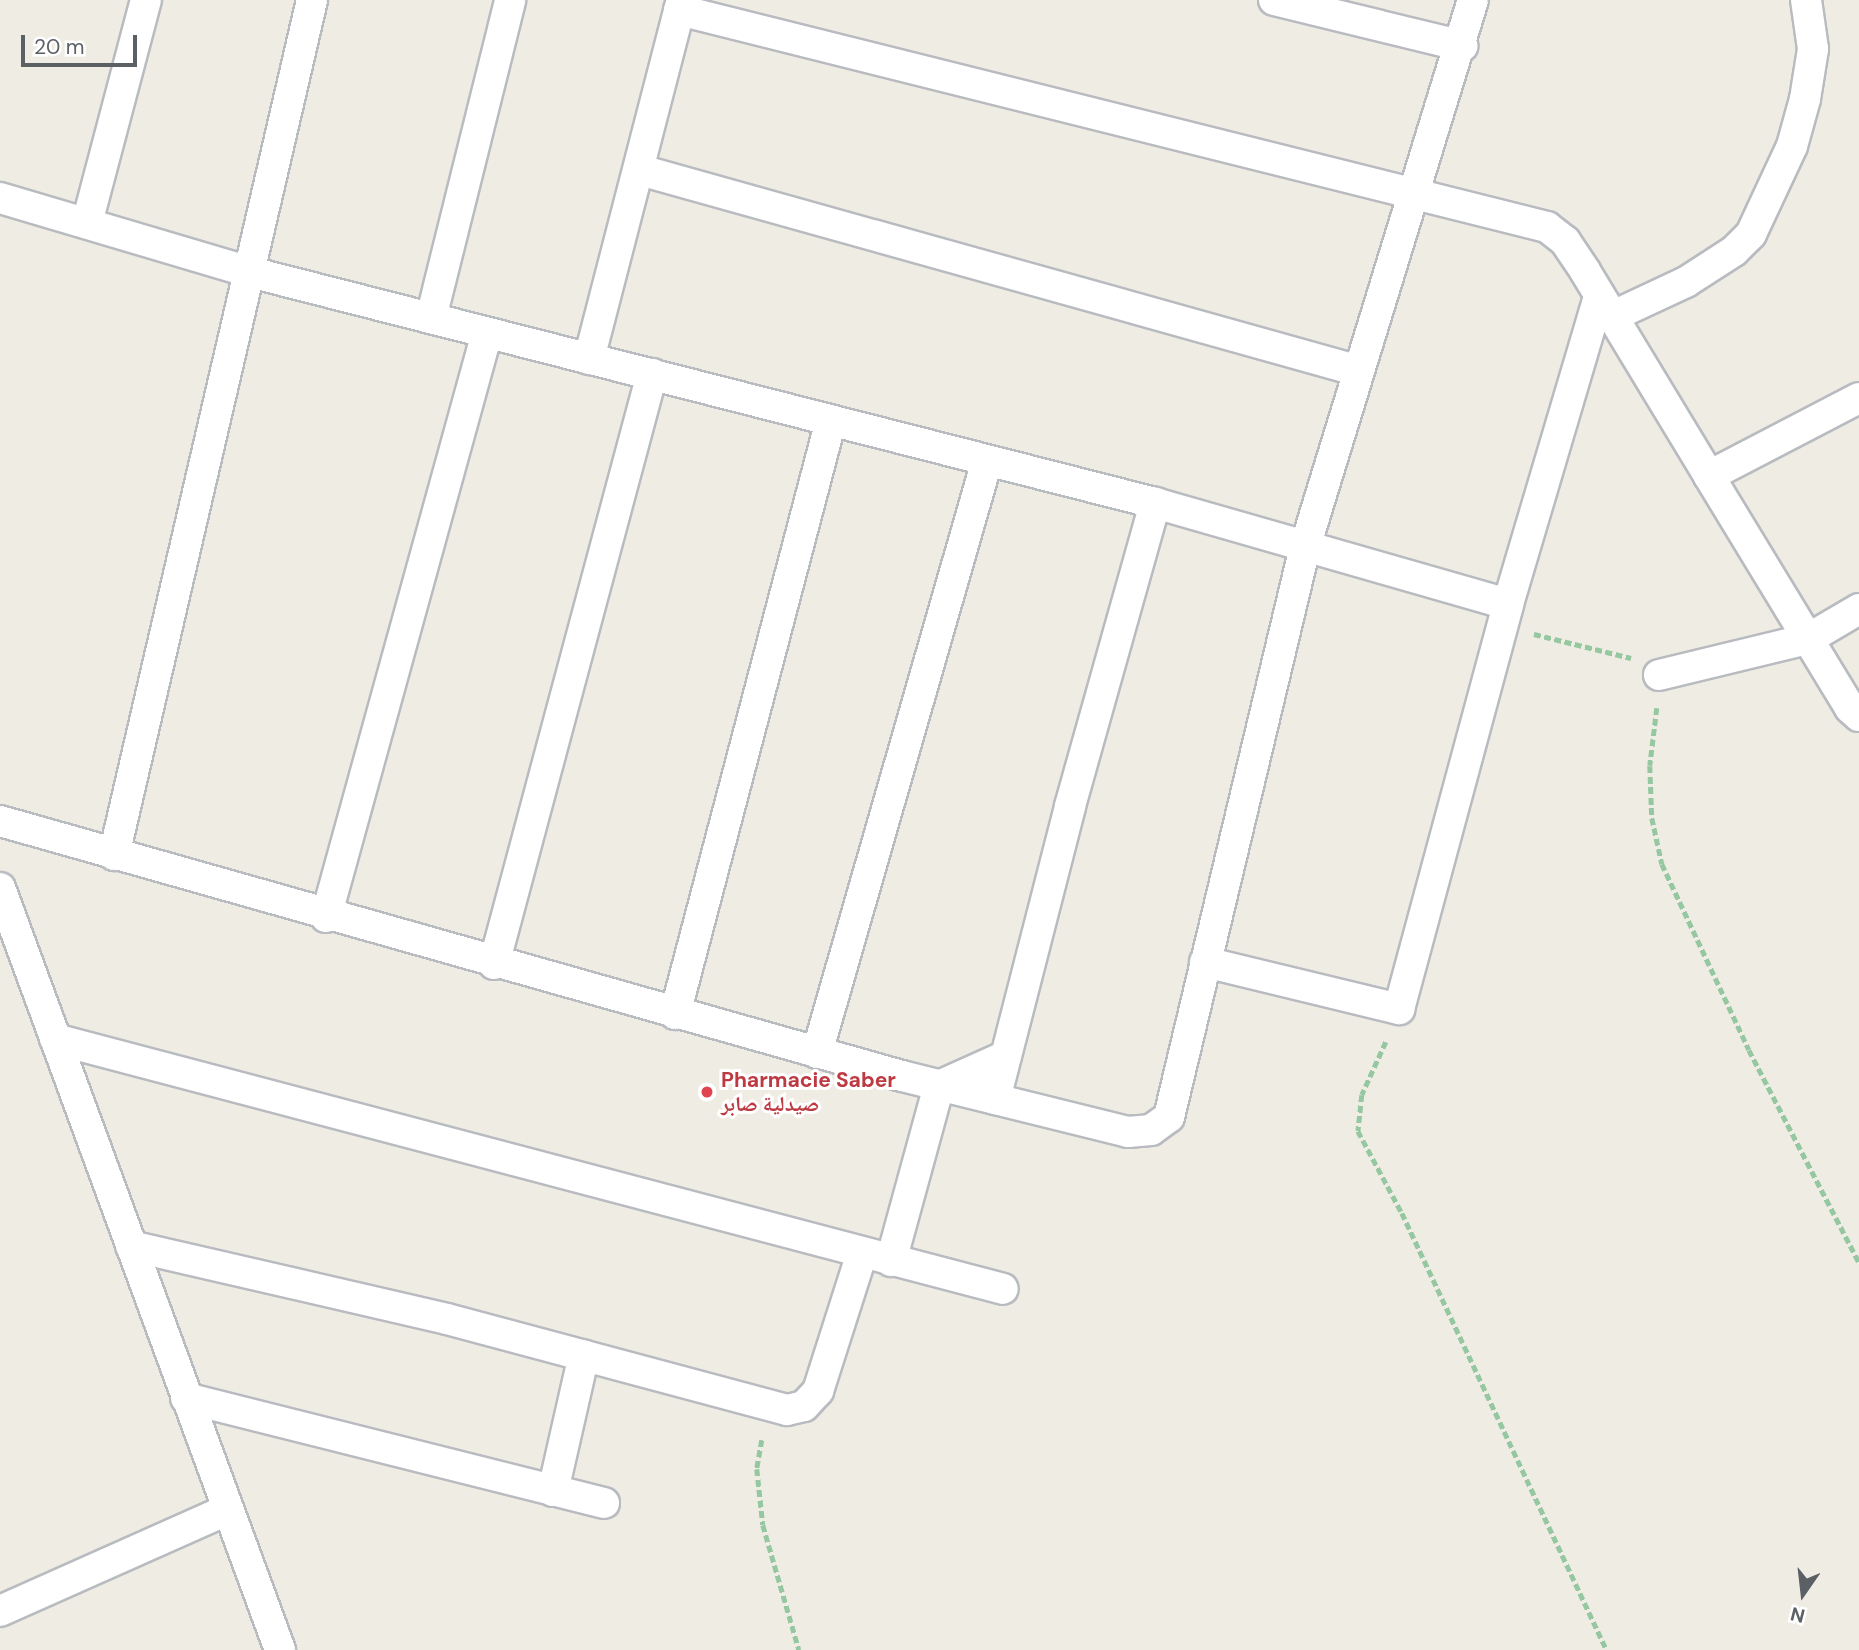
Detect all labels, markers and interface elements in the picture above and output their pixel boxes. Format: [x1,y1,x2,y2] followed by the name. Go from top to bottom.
[24,21,140,65] scale bar
[34,33,85,61] text: 20 m
[721,1067,896,1117] place label: Pharmacie Saber صيدلية صابر
[699,1084,715,1100] marker: Pharmacie Saber صيدلية صابر
[1768,1559,1838,1629] north arrow
[1788,1601,1808,1629] text: N

